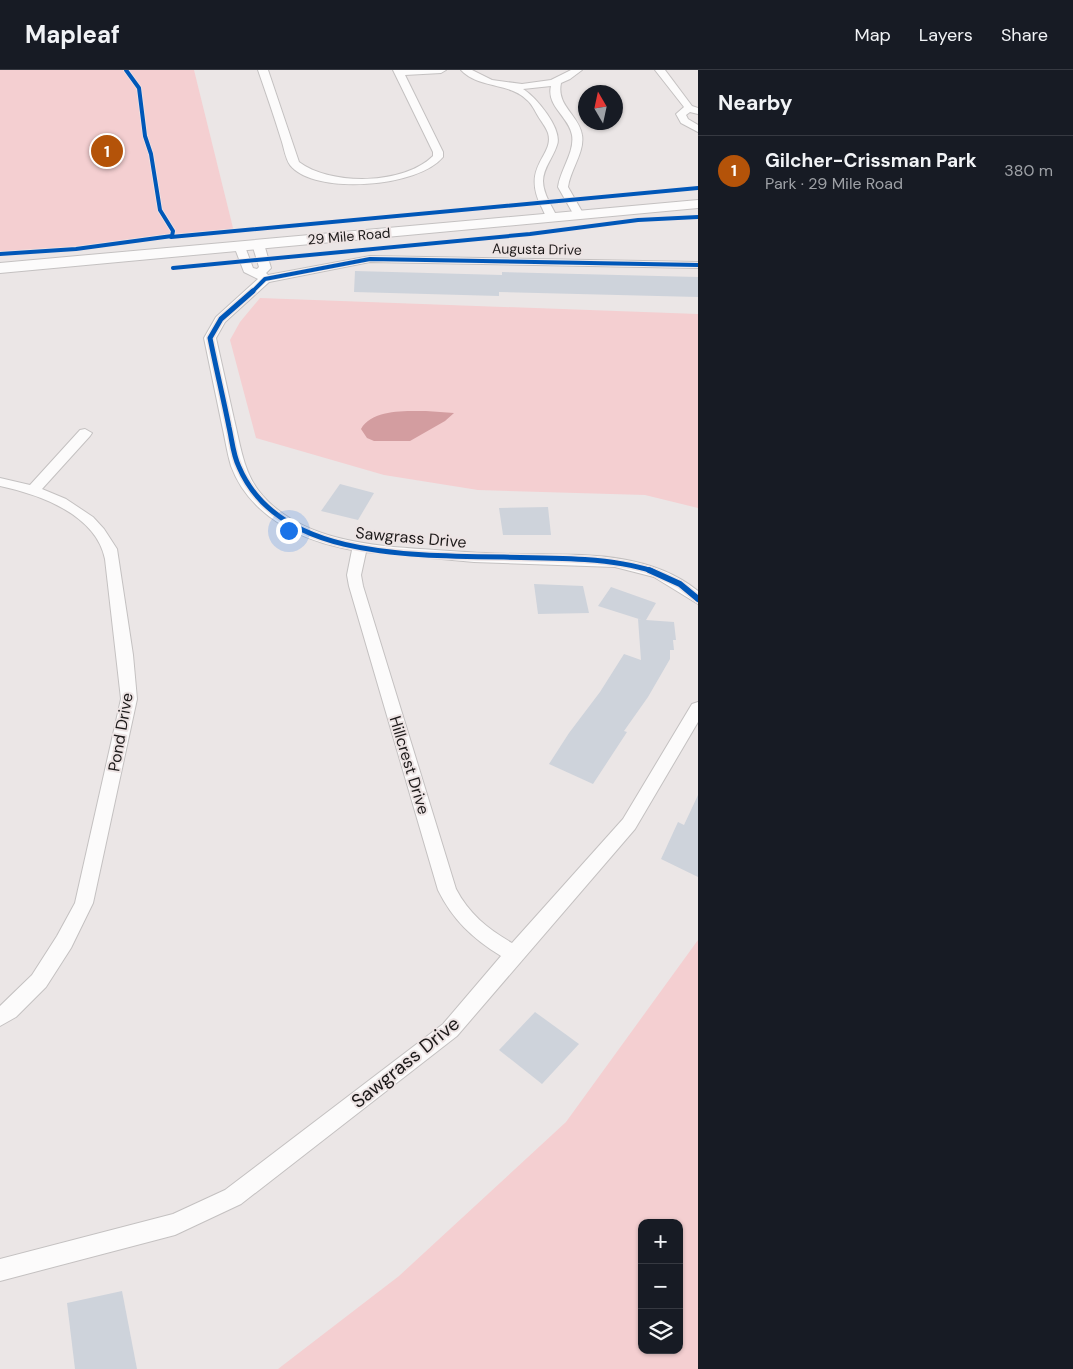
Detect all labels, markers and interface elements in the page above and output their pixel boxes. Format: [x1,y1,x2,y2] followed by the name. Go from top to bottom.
[25,19,120,50] text: Mapleaf
[855,23,891,47] text: Map
[919,23,973,47] text: Layers
[1001,23,1048,47] text: Share
[578,85,623,130] north arrow
[718,89,792,117] text: Nearby
[91,132,123,170] pin: 1
[765,148,977,173] text: Gilcher-Crissman Park
[731,160,737,181] text: 1
[1004,160,1053,181] text: 380 m
[765,173,903,194] text: Park · 29 Mile Road
[307,223,391,249] street label: 29 Mile Road
[492,239,582,259] street label: Augusta Drive
[276,518,302,544] your location
[355,522,467,553] street label: Sawgrass Drive
[103,691,138,773] street label: Pond Drive
[385,713,434,817] street label: Hillcrest Drive
[346,1011,465,1114] street label: Sawgrass Drive
[638,1219,683,1354] map controls
[638,1219,683,1264] button: +
[638,1264,683,1309] button: −
[638,1309,683,1354] button: layers

